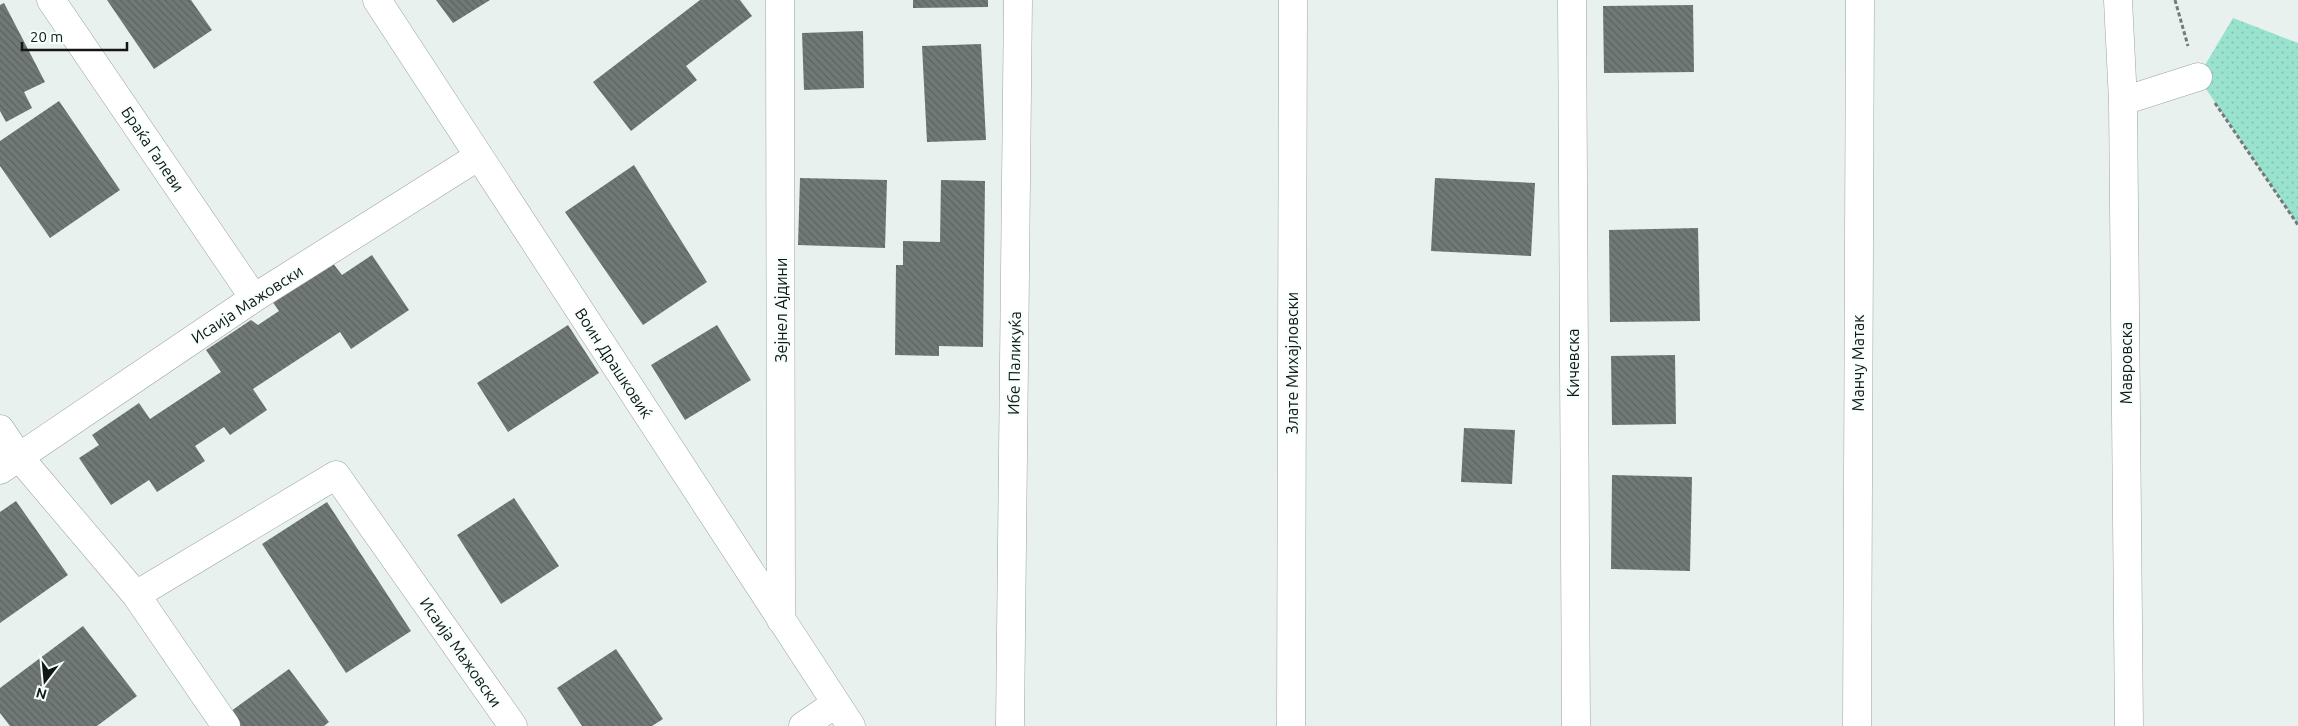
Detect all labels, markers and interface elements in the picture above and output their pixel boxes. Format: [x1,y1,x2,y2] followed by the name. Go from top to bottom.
[22,20,128,52] scale bar
[30,28,63,45] text: 20 m
[118,103,188,195] street label: Браќа Галеви
[772,258,790,362] street label: Зејнел Ајдини
[188,261,306,347] street label: Исаија Мажовски
[1283,292,1301,434] street label: Злате Михајловски
[572,305,656,421] street label: Воин Драшковиќ
[1004,311,1024,415] street label: Ибе Паликуќа
[1849,315,1867,411] street label: Манчу Матак
[2117,322,2135,404] street label: Мавровска
[1564,328,1582,398] street label: Кичевска
[417,594,505,710] street label: Исаија Мажовски
[20,656,70,706] north arrow
[34,684,49,703] text: N

